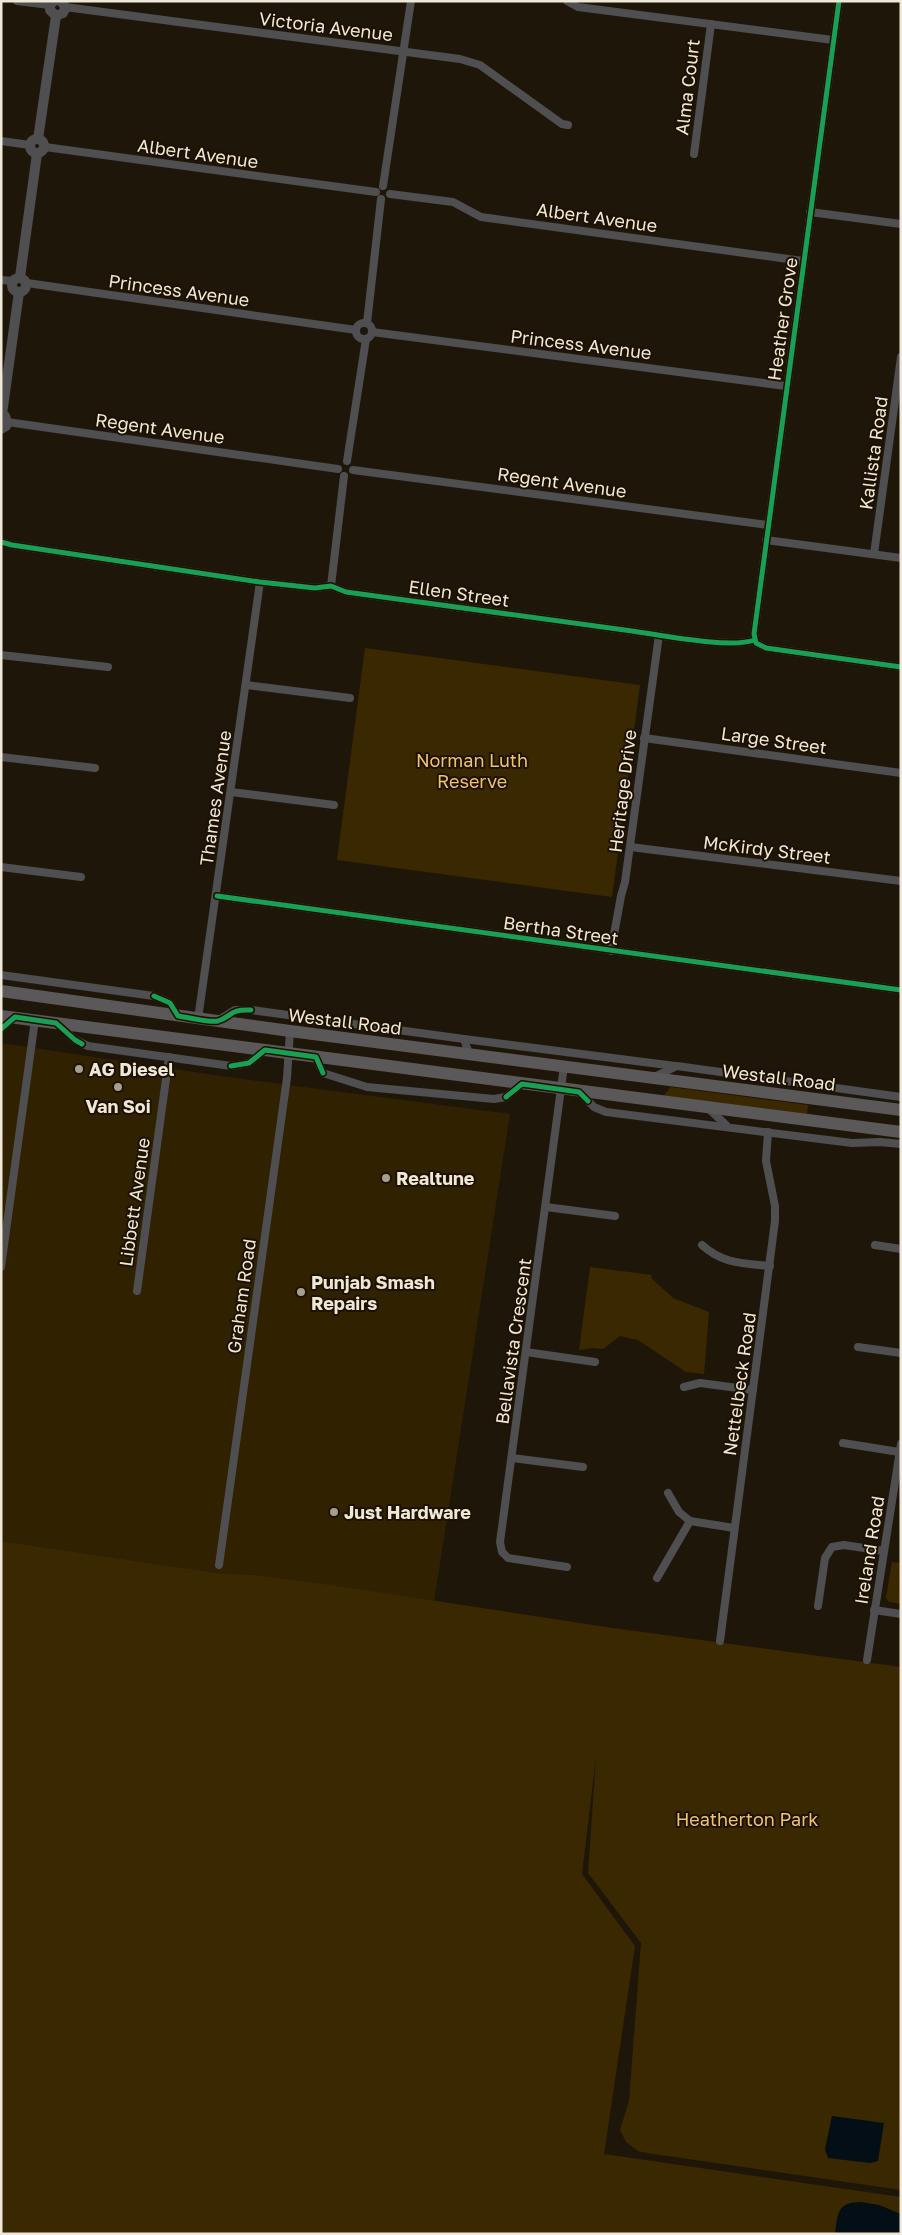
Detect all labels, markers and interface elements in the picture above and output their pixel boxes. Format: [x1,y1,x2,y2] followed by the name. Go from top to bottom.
[258,7,394,45] street label: Victoria Avenue
[670,38,704,136] street label: Alma Court
[136,134,260,172] street label: Albert Avenue
[535,198,659,236] street label: Albert Avenue
[762,256,802,382] street label: Heather Grove
[107,269,251,311] street label: Princess Avenue
[509,324,653,364] street label: Princess Avenue
[854,395,892,511] street label: Kallista Road
[94,408,226,448] street label: Regent Avenue
[496,462,628,502] street label: Regent Avenue
[407,575,511,611] street label: Ellen Street
[720,722,828,758] street label: Large Street
[604,728,640,854] street label: Heritage Drive
[195,729,235,867] street label: Thames Avenue
[416,749,528,792] park label: Norman Luth Reserve
[702,830,832,868] street label: McKirdy Street
[502,911,620,949] street label: Bertha Street
[287,1003,403,1039] street label: Westall Road
[89,1058,174,1080] place label: AG Diesel
[721,1059,837,1095] street label: Westall Road
[73,1063,85,1075] marker: AG Diesel
[112,1081,124,1093] marker: Van Soi
[85,1095,151,1117] place label: Van Soi
[114,1136,154,1268] street label: Libbett Avenue
[396,1167,475,1189] place label: Realtune
[380,1172,392,1184] marker: Realtune
[222,1237,260,1355] street label: Graham Road
[490,1257,536,1425] street label: Bellavista Crescent
[311,1271,435,1314] place label: Punjab Smash Repairs
[295,1286,307,1298] marker: Punjab Smash Repairs
[718,1311,760,1457] street label: Nettelbeck Road
[850,1494,888,1606] street label: Ireland Road
[344,1501,471,1523] place label: Just Hardware
[328,1506,340,1518] marker: Just Hardware
[676,1808,818,1830] park label: Heatherton Park

